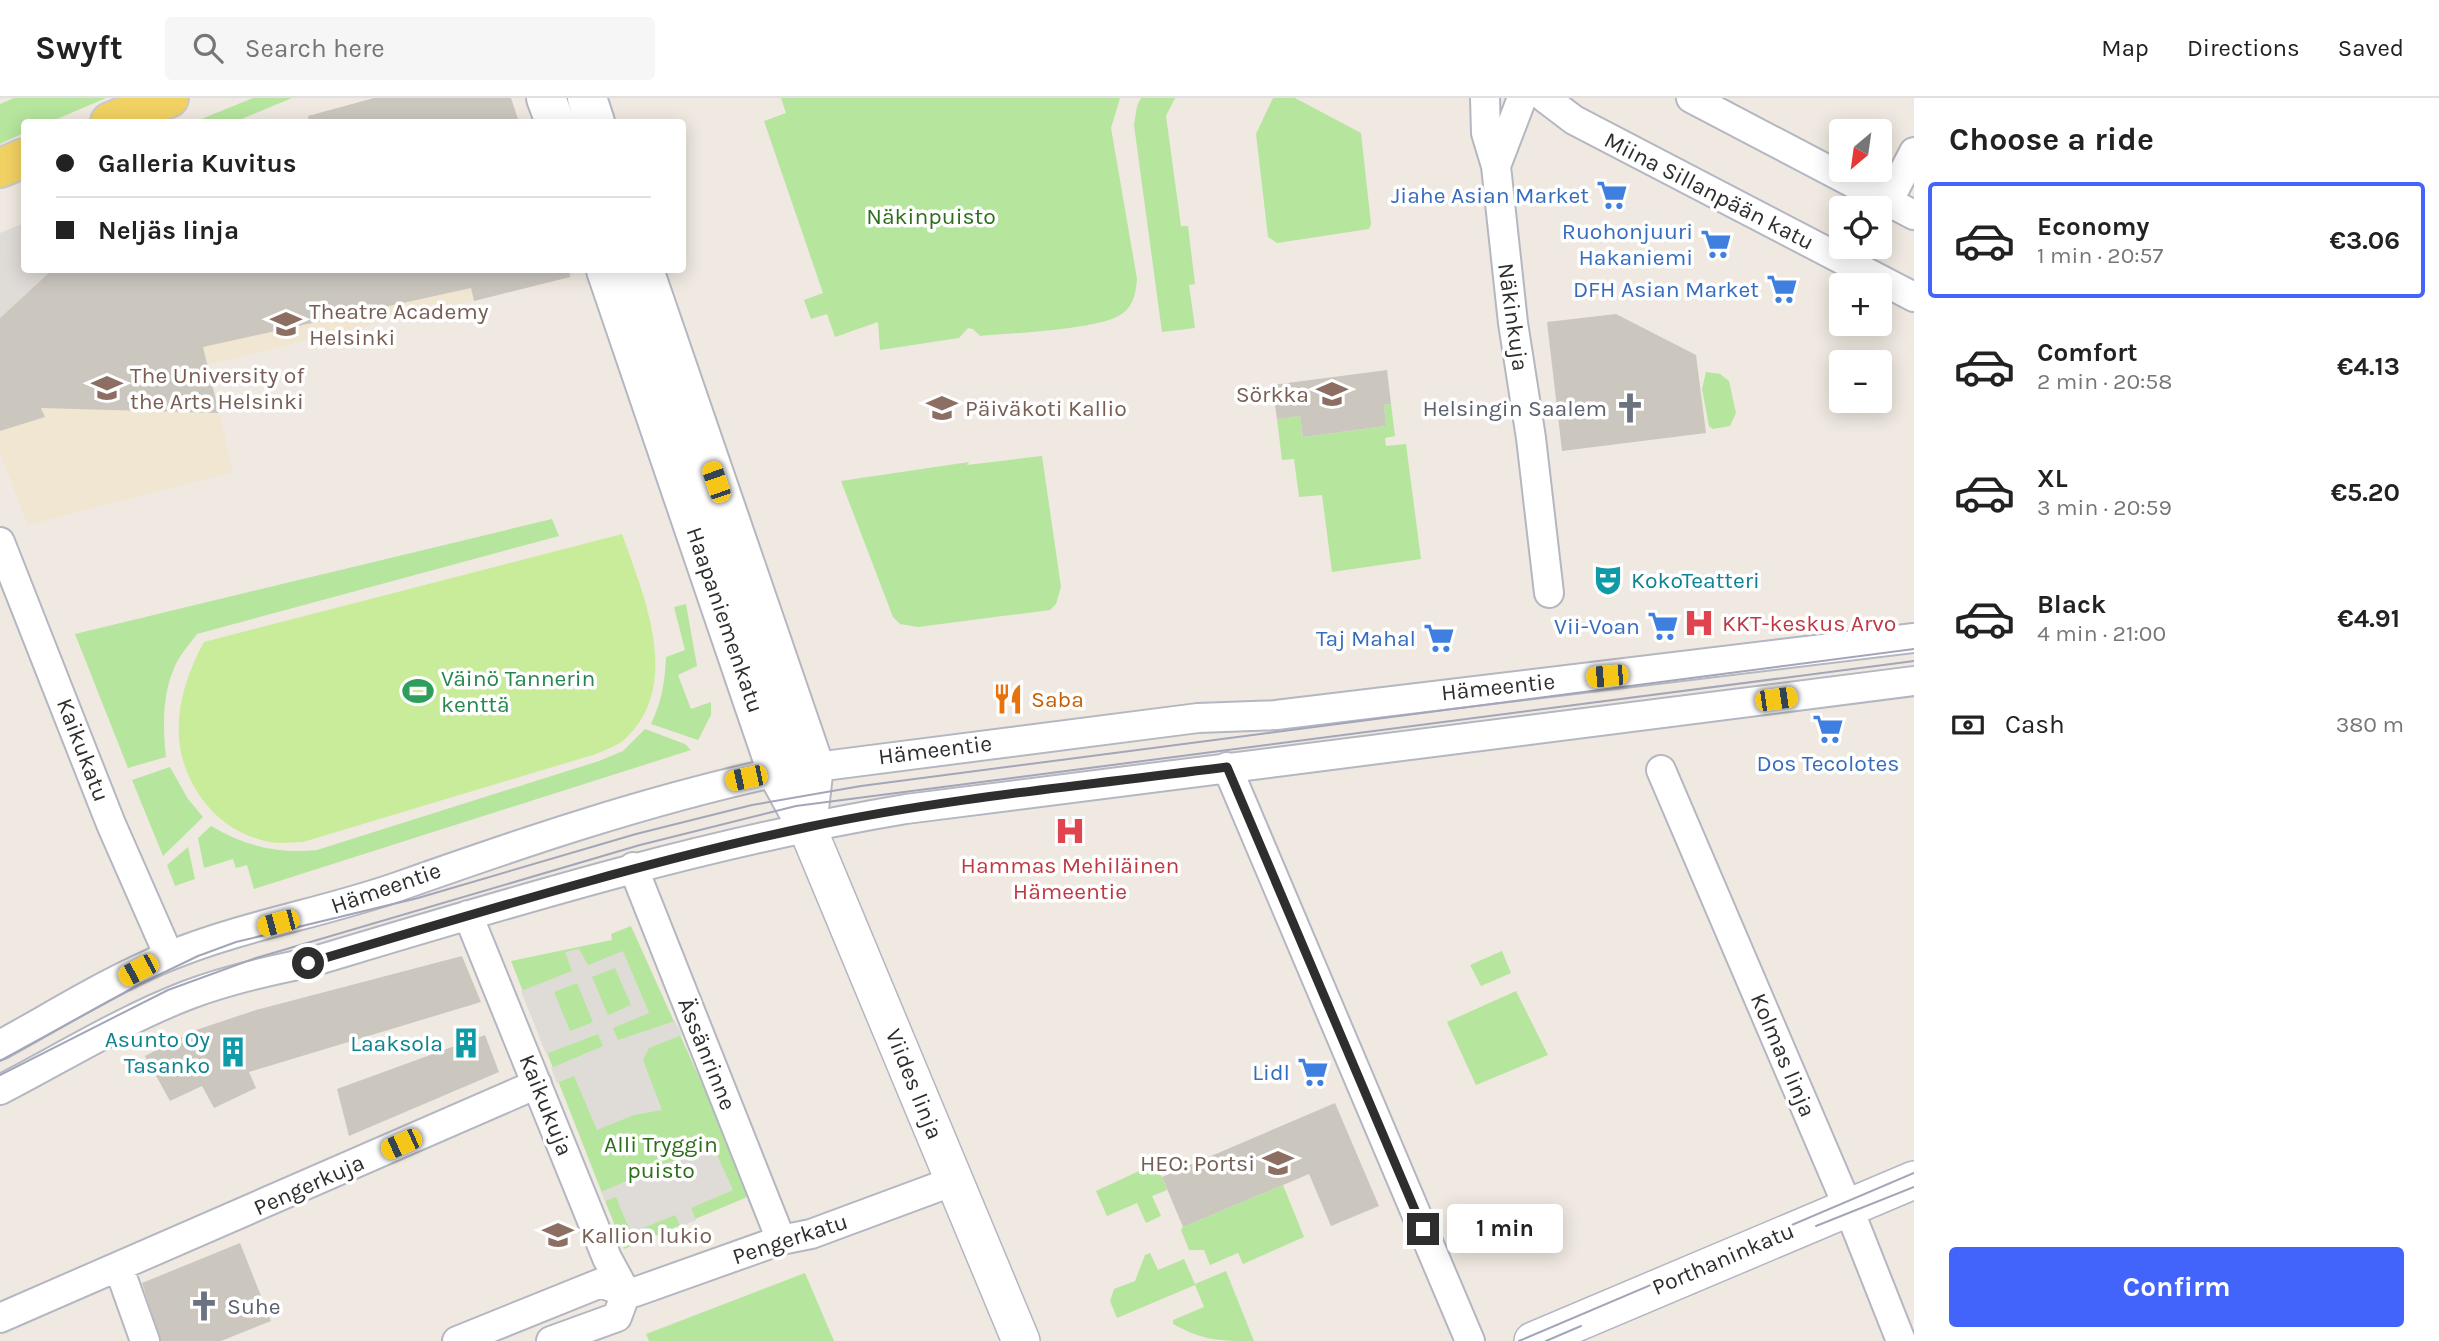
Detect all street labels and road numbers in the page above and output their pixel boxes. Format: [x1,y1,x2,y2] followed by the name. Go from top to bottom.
[1600,126,1818,256] street label: Miina Sillanpään katu
[1492,261,1534,373] street label: Näkinkuja
[681,524,769,716] street label: Haapaniemenkatu
[1440,668,1556,706] street label: Hämeentie
[51,694,115,806] street label: Kaikukatu
[877,730,993,770] street label: Hämeentie
[328,857,444,919] street label: Hämeentie
[1745,989,1821,1121] street label: Kolmas linja
[672,994,742,1114] street label: Ässänrinne
[880,1025,948,1143] street label: Viides linja
[513,1050,579,1160] street label: Kaikukuja
[249,1149,369,1221] street label: Pengerkuja
[729,1208,851,1270] street label: Pengerkatu
[1648,1217,1798,1301] street label: Porthaninkatu

